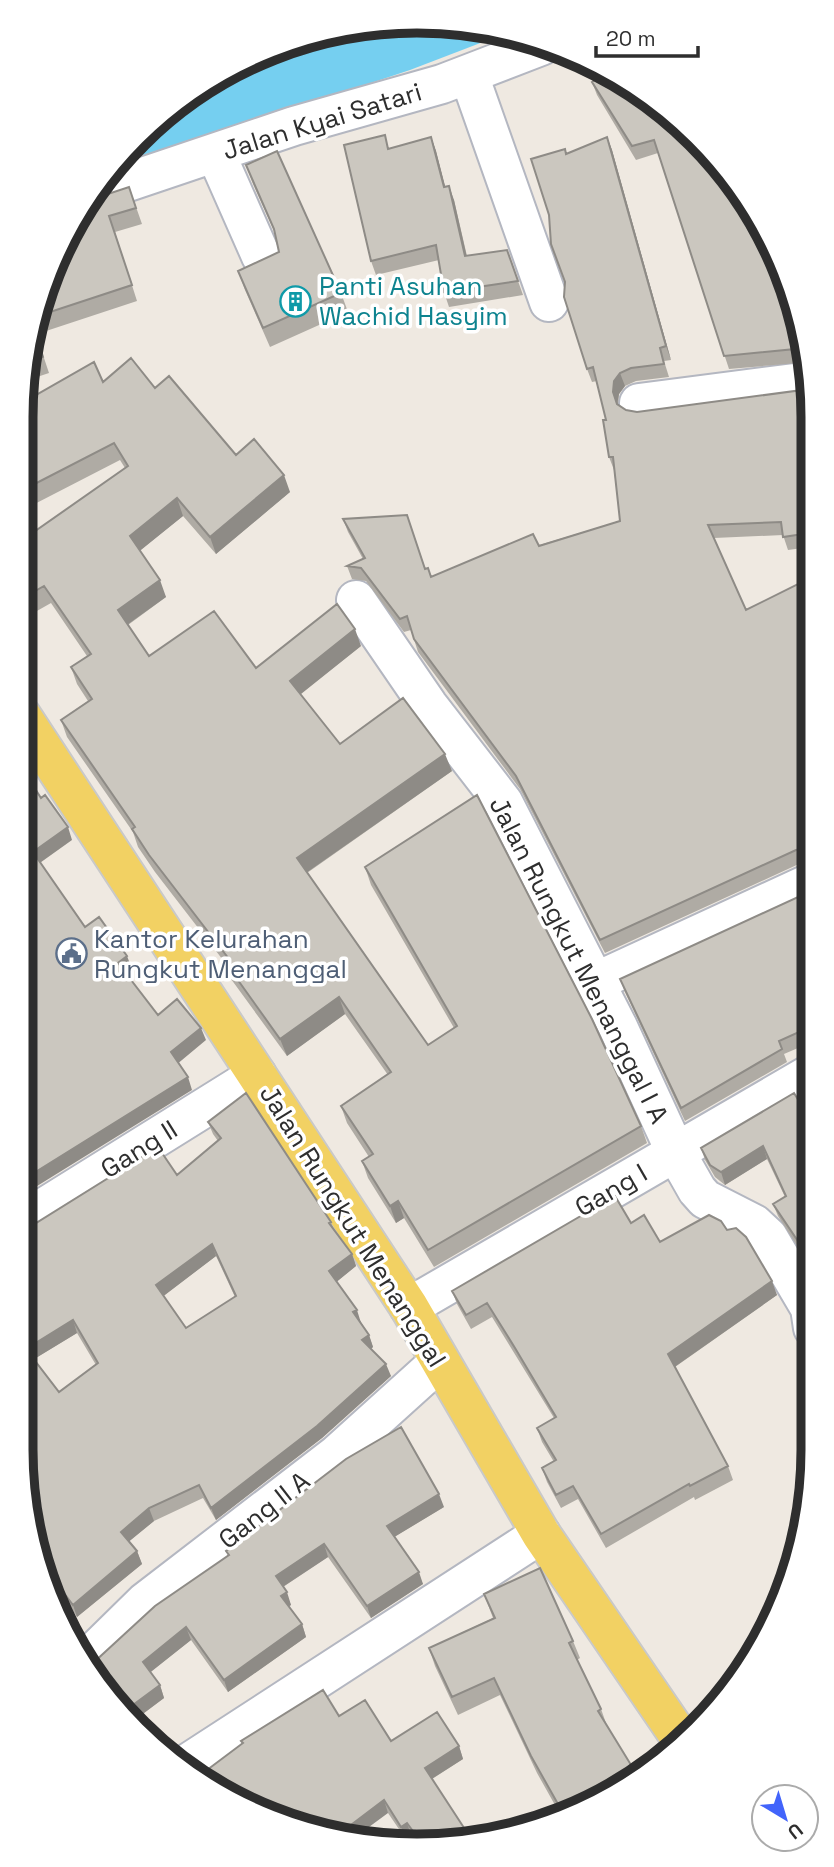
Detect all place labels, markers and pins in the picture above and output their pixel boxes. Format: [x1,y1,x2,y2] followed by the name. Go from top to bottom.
[319,269,508,333] place label: Panti Asuhan Wachid Hasyim
[279,284,313,318] building icon: Panti Asuhan Wachid Hasyim
[94,922,347,986] place label: Kantor Kelurahan Rungkut Menanggal
[54,937,88,971] public building icon: Kantor Kelurahan Rungkut Menanggal

